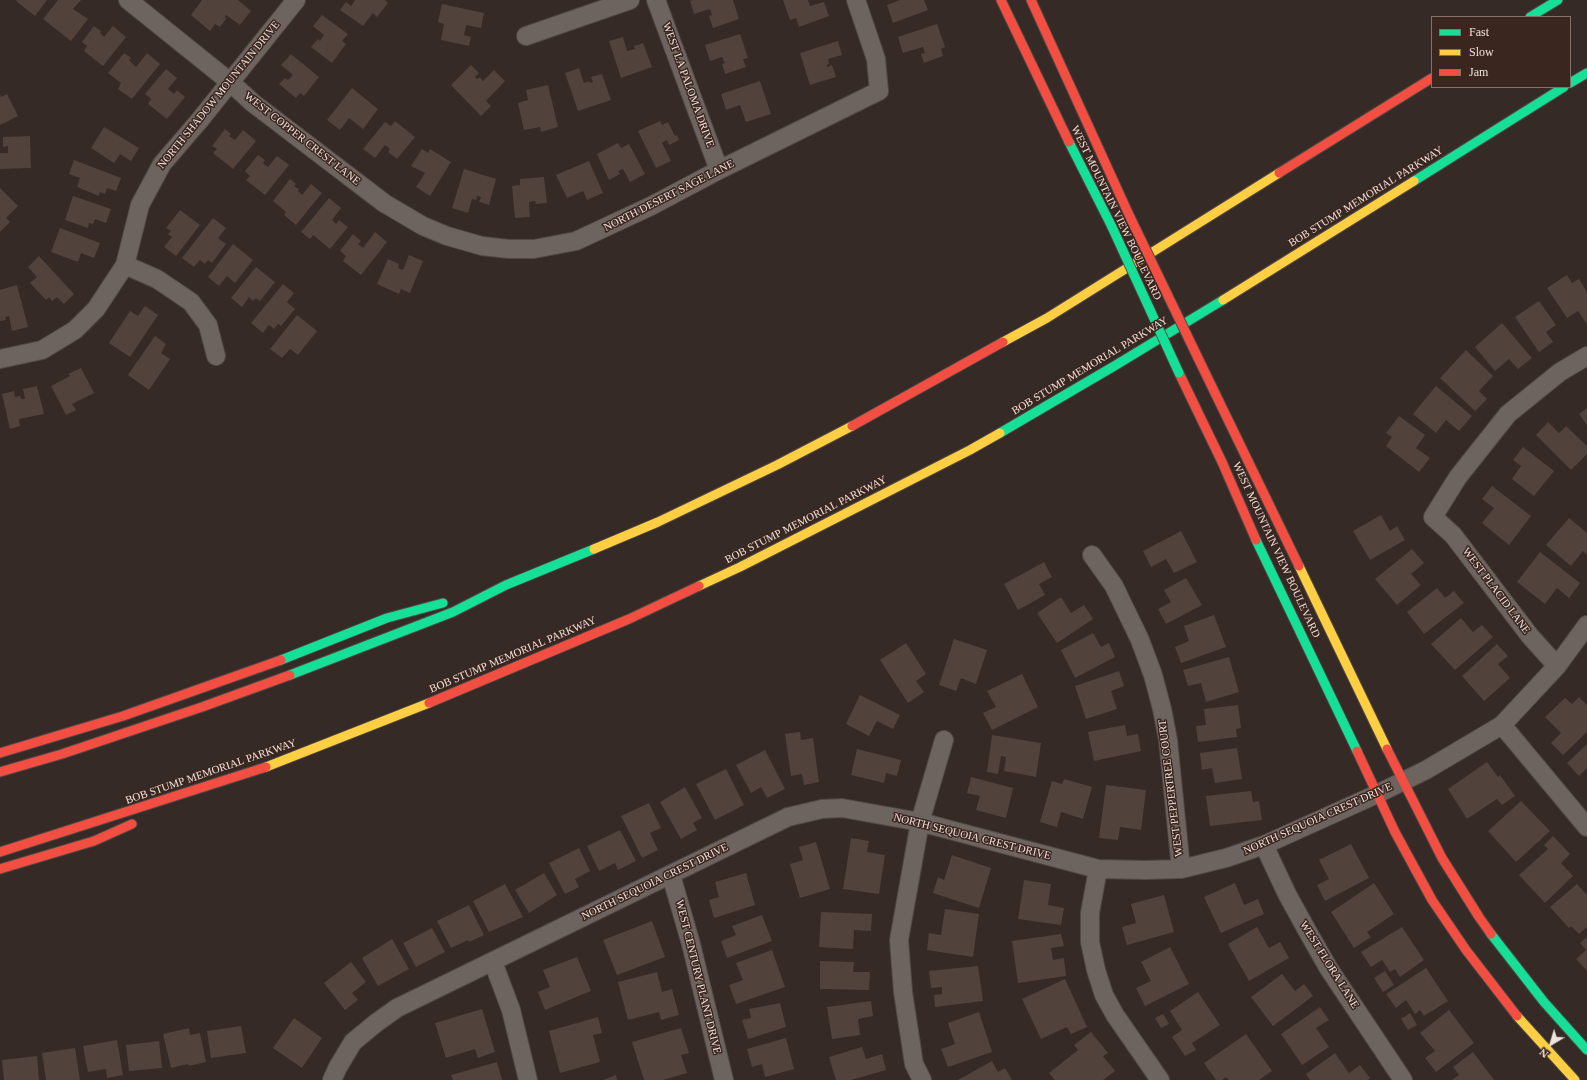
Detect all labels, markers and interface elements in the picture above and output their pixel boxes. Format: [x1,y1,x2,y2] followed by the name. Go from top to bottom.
[1431,16,1571,88] legend
[155,18,283,172] street label: NORTH SHADOW MOUNTAIN DRIVE
[659,21,717,149] street label: WEST LA PALOMA DRIVE
[1469,25,1489,39] text: Fast
[1469,45,1494,59] text: Slow
[1469,65,1488,79] text: Jam
[241,90,363,188] street label: WEST COPPER CREST LANE
[1068,124,1164,302] street label: WEST MOUNTAIN VIEW BOULEVARD
[1286,144,1446,250] street label: BOB STUMP MEMORIAL PARKWAY
[602,157,736,235] street label: NORTH DESERT SAGE LANE
[1010,314,1170,418] street label: BOB STUMP MEMORIAL PARKWAY
[1229,460,1323,640] street label: WEST MOUNTAIN VIEW BOULEVARD
[723,473,889,567] street label: BOB STUMP MEMORIAL PARKWAY
[1459,545,1533,637] street label: WEST PLACID LANE
[428,614,598,696] street label: BOB STUMP MEMORIAL PARKWAY
[1156,719,1186,857] street label: WEST PEPPERTREE COURT
[124,736,298,808] street label: BOB STUMP MEMORIAL PARKWAY
[1242,780,1394,858] street label: NORTH SEQUOIA CREST DRIVE
[892,811,1052,863] street label: NORTH SEQUOIA CREST DRIVE
[579,841,731,923] street label: NORTH SEQUOIA CREST DRIVE
[672,898,724,1056] street label: WEST CENTURY PLANT DRIVE
[1297,919,1361,1011] street label: WEST FLORA LANE
[1531,1024,1571,1064] north arrow
[1537,1046,1550,1061] text: N

